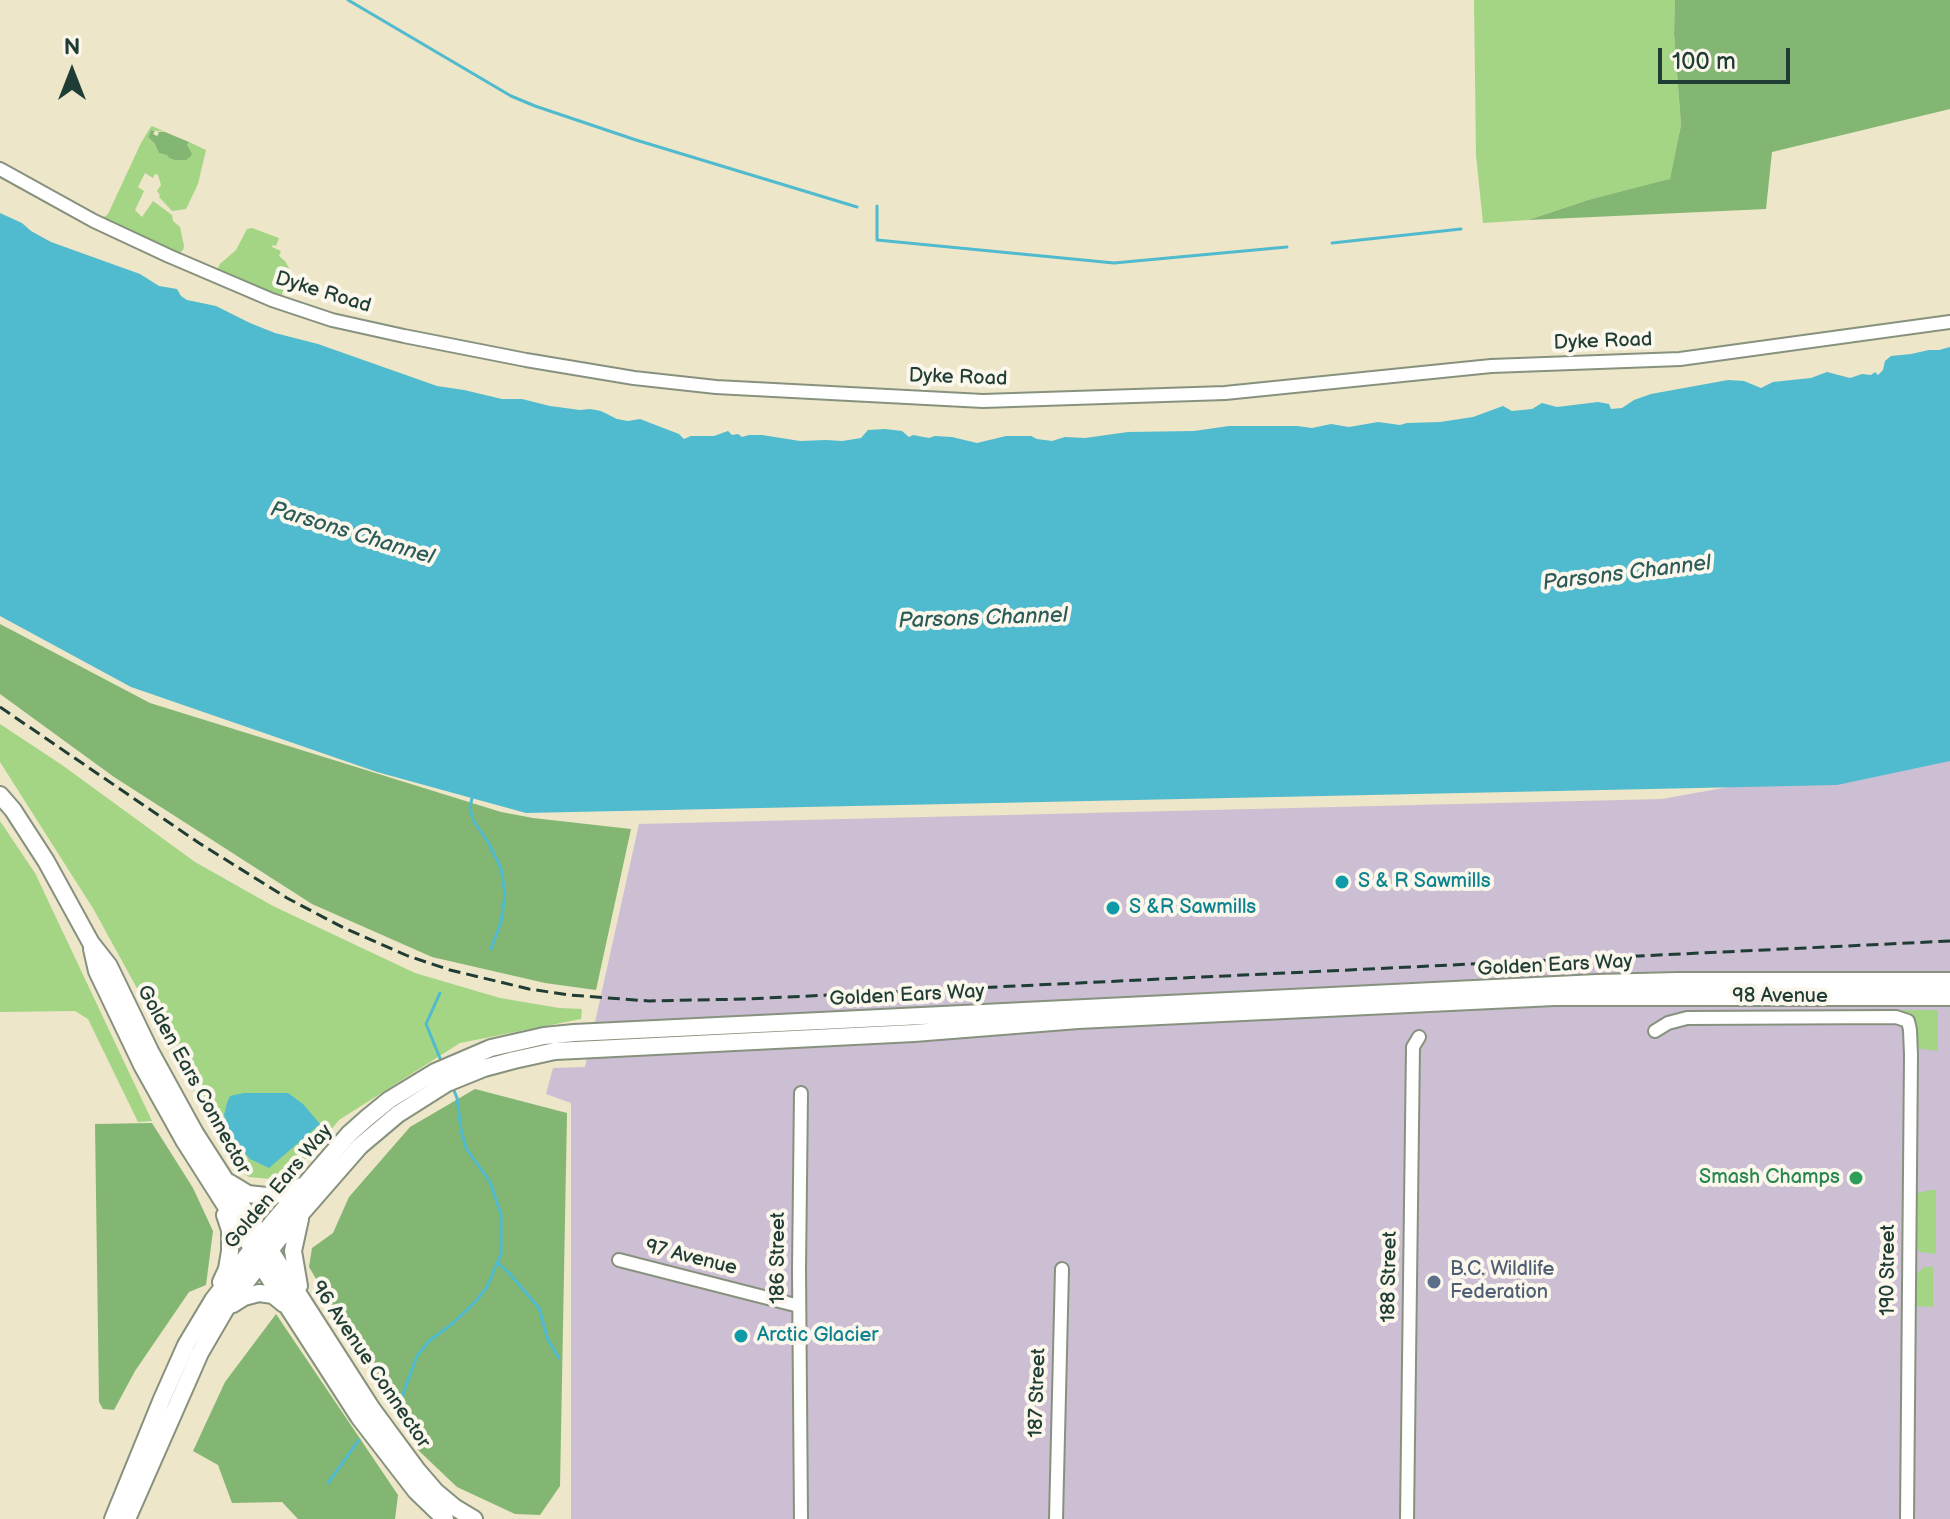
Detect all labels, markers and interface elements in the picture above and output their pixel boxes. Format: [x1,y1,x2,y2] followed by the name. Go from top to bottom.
[32,32,112,112] north arrow
[1662,32,1794,82] scale bar
[64,34,80,61] text: N
[1672,47,1736,76] text: 100 m
[272,267,374,319] street label: Dyke Road
[1553,328,1653,356] street label: Dyke Road
[908,364,1008,392] street label: Dyke Road
[267,497,437,571] water label: Parsons Channel
[1541,551,1713,597] water label: Parsons Channel
[898,603,1068,635] water label: Parsons Channel
[1358,870,1491,894] place label: S & R Sawmills
[1333,873,1351,891] marker: S & R Sawmills
[1129,896,1256,920] place label: S &R Sawmills
[1104,899,1122,917] marker: S &R Sawmills
[1477,950,1633,982] street label: Golden Ears Way
[829,980,985,1012] street label: Golden Ears Way
[131,981,255,1179] street label: Golden Ears Connector
[1732,985,1828,1009] street label: 98 Avenue
[220,1120,338,1254] street label: Golden Ears Way
[1699,1166,1840,1190] place label: Smash Champs
[1847,1169,1865,1187] marker: Smash Champs
[767,1212,791,1304] street label: 186 Street
[1877,1224,1901,1316] street label: 190 Street
[1377,1231,1403,1323] street label: 188 Street
[643,1235,739,1281] street label: 97 Avenue
[1450,1258,1554,1305] place label: B.C. Wildlife Federation
[1425,1273,1443,1291] marker: B.C. Wildlife Federation
[305,1277,435,1453] street label: 96 Avenue Connector
[757,1324,879,1348] place label: Arctic Glacier
[732,1327,750,1345] marker: Arctic Glacier
[1024,1348,1052,1438] street label: 187 Street

